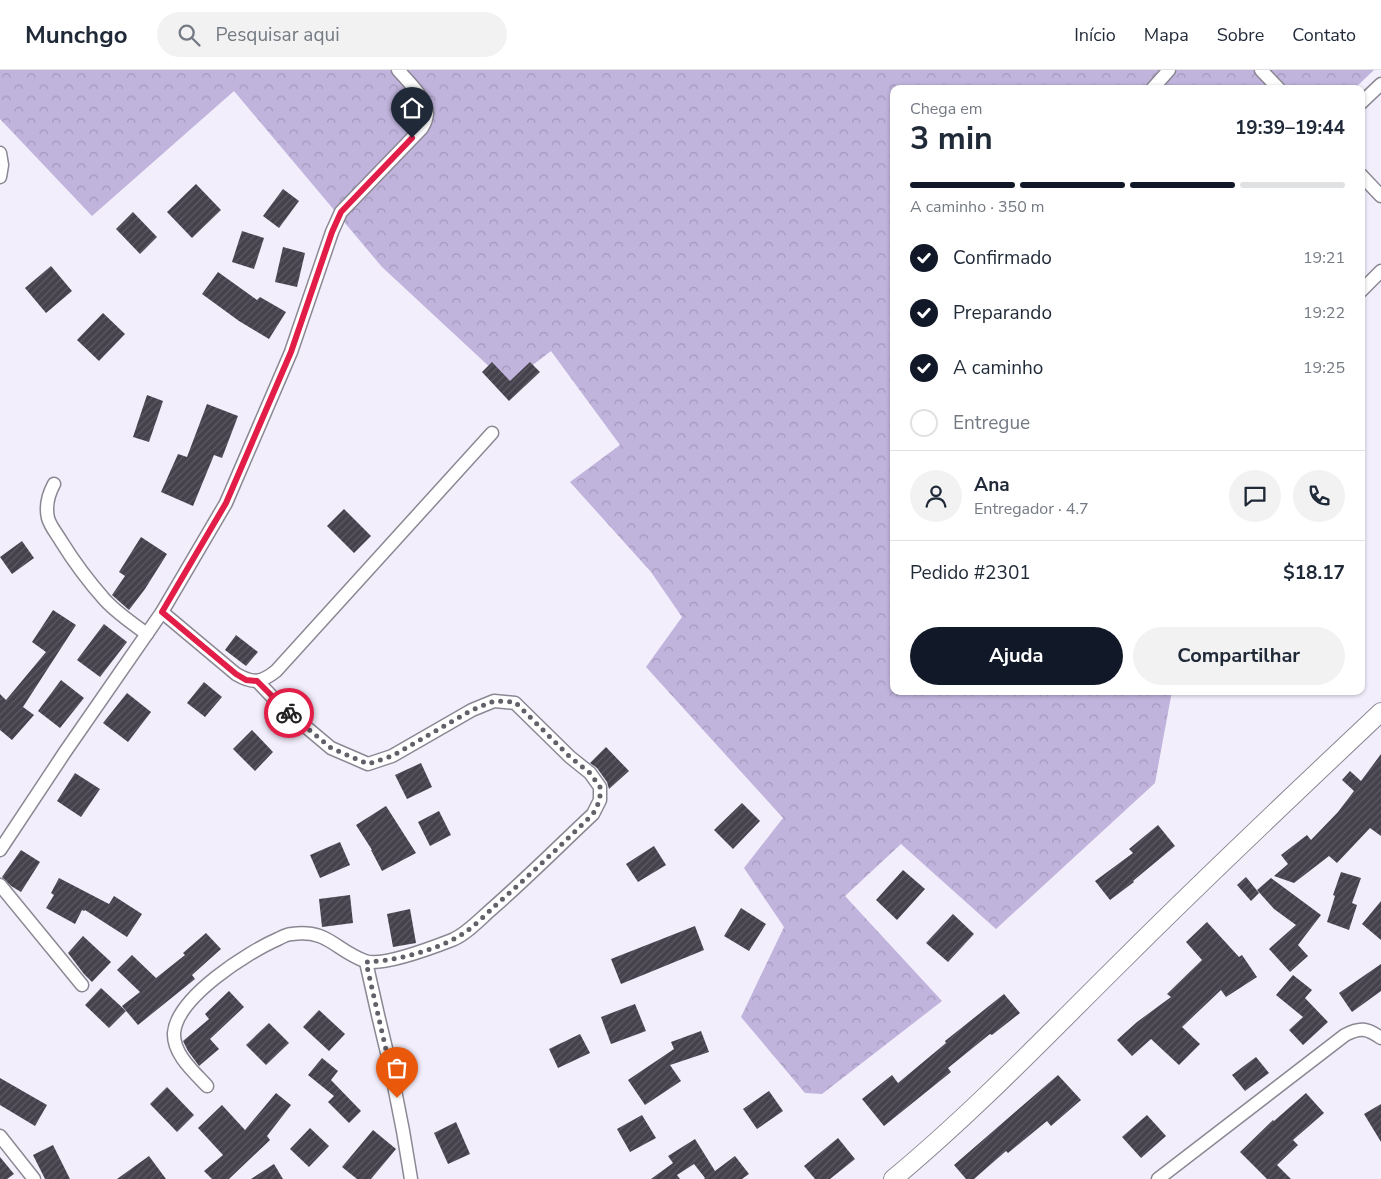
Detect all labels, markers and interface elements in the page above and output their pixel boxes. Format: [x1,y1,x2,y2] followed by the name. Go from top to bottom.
[157,12,507,57] search box
[25,19,127,51] text: Munchgo
[175,21,203,49] icon: search
[215,22,340,48] text: Pesquisar aqui
[1074,23,1116,47] text: Início
[1144,23,1189,47] text: Mapa
[1217,23,1264,47] text: Sobre
[1292,23,1356,47] text: Contato
[391,87,433,138] pin
[398,94,426,122] icon: home
[910,98,983,120] text: Chega em
[1235,115,1345,141] text: 19:39–19:44
[910,117,993,160] text: 3 min
[910,196,1045,218] text: A caminho · 350 m
[910,244,938,272] icon: check
[953,245,1052,271] text: Confirmado
[1303,247,1345,269] text: 19:21
[910,299,938,327] icon: check
[953,300,1052,326] text: Preparando
[1303,302,1345,324] text: 19:22
[910,354,938,382] icon: check
[953,355,1043,381] text: A caminho
[1303,357,1345,379] text: 19:25
[953,410,1030,436] text: Entregue
[910,470,962,522] button: person
[1229,470,1281,522] button: chat
[1293,470,1345,522] button: phone
[974,472,1010,498] text: Ana
[974,498,1089,520] text: Entregador · 4.7
[910,560,1031,586] text: Pedido #2301
[1283,560,1345,586] text: $18.17
[910,627,1123,685] button: Ajuda
[1133,627,1345,685] button: Compartilhar
[264,688,314,738] courier
[275,699,303,727] icon: bike
[376,1047,418,1098] pin
[383,1054,411,1082] icon: bag

